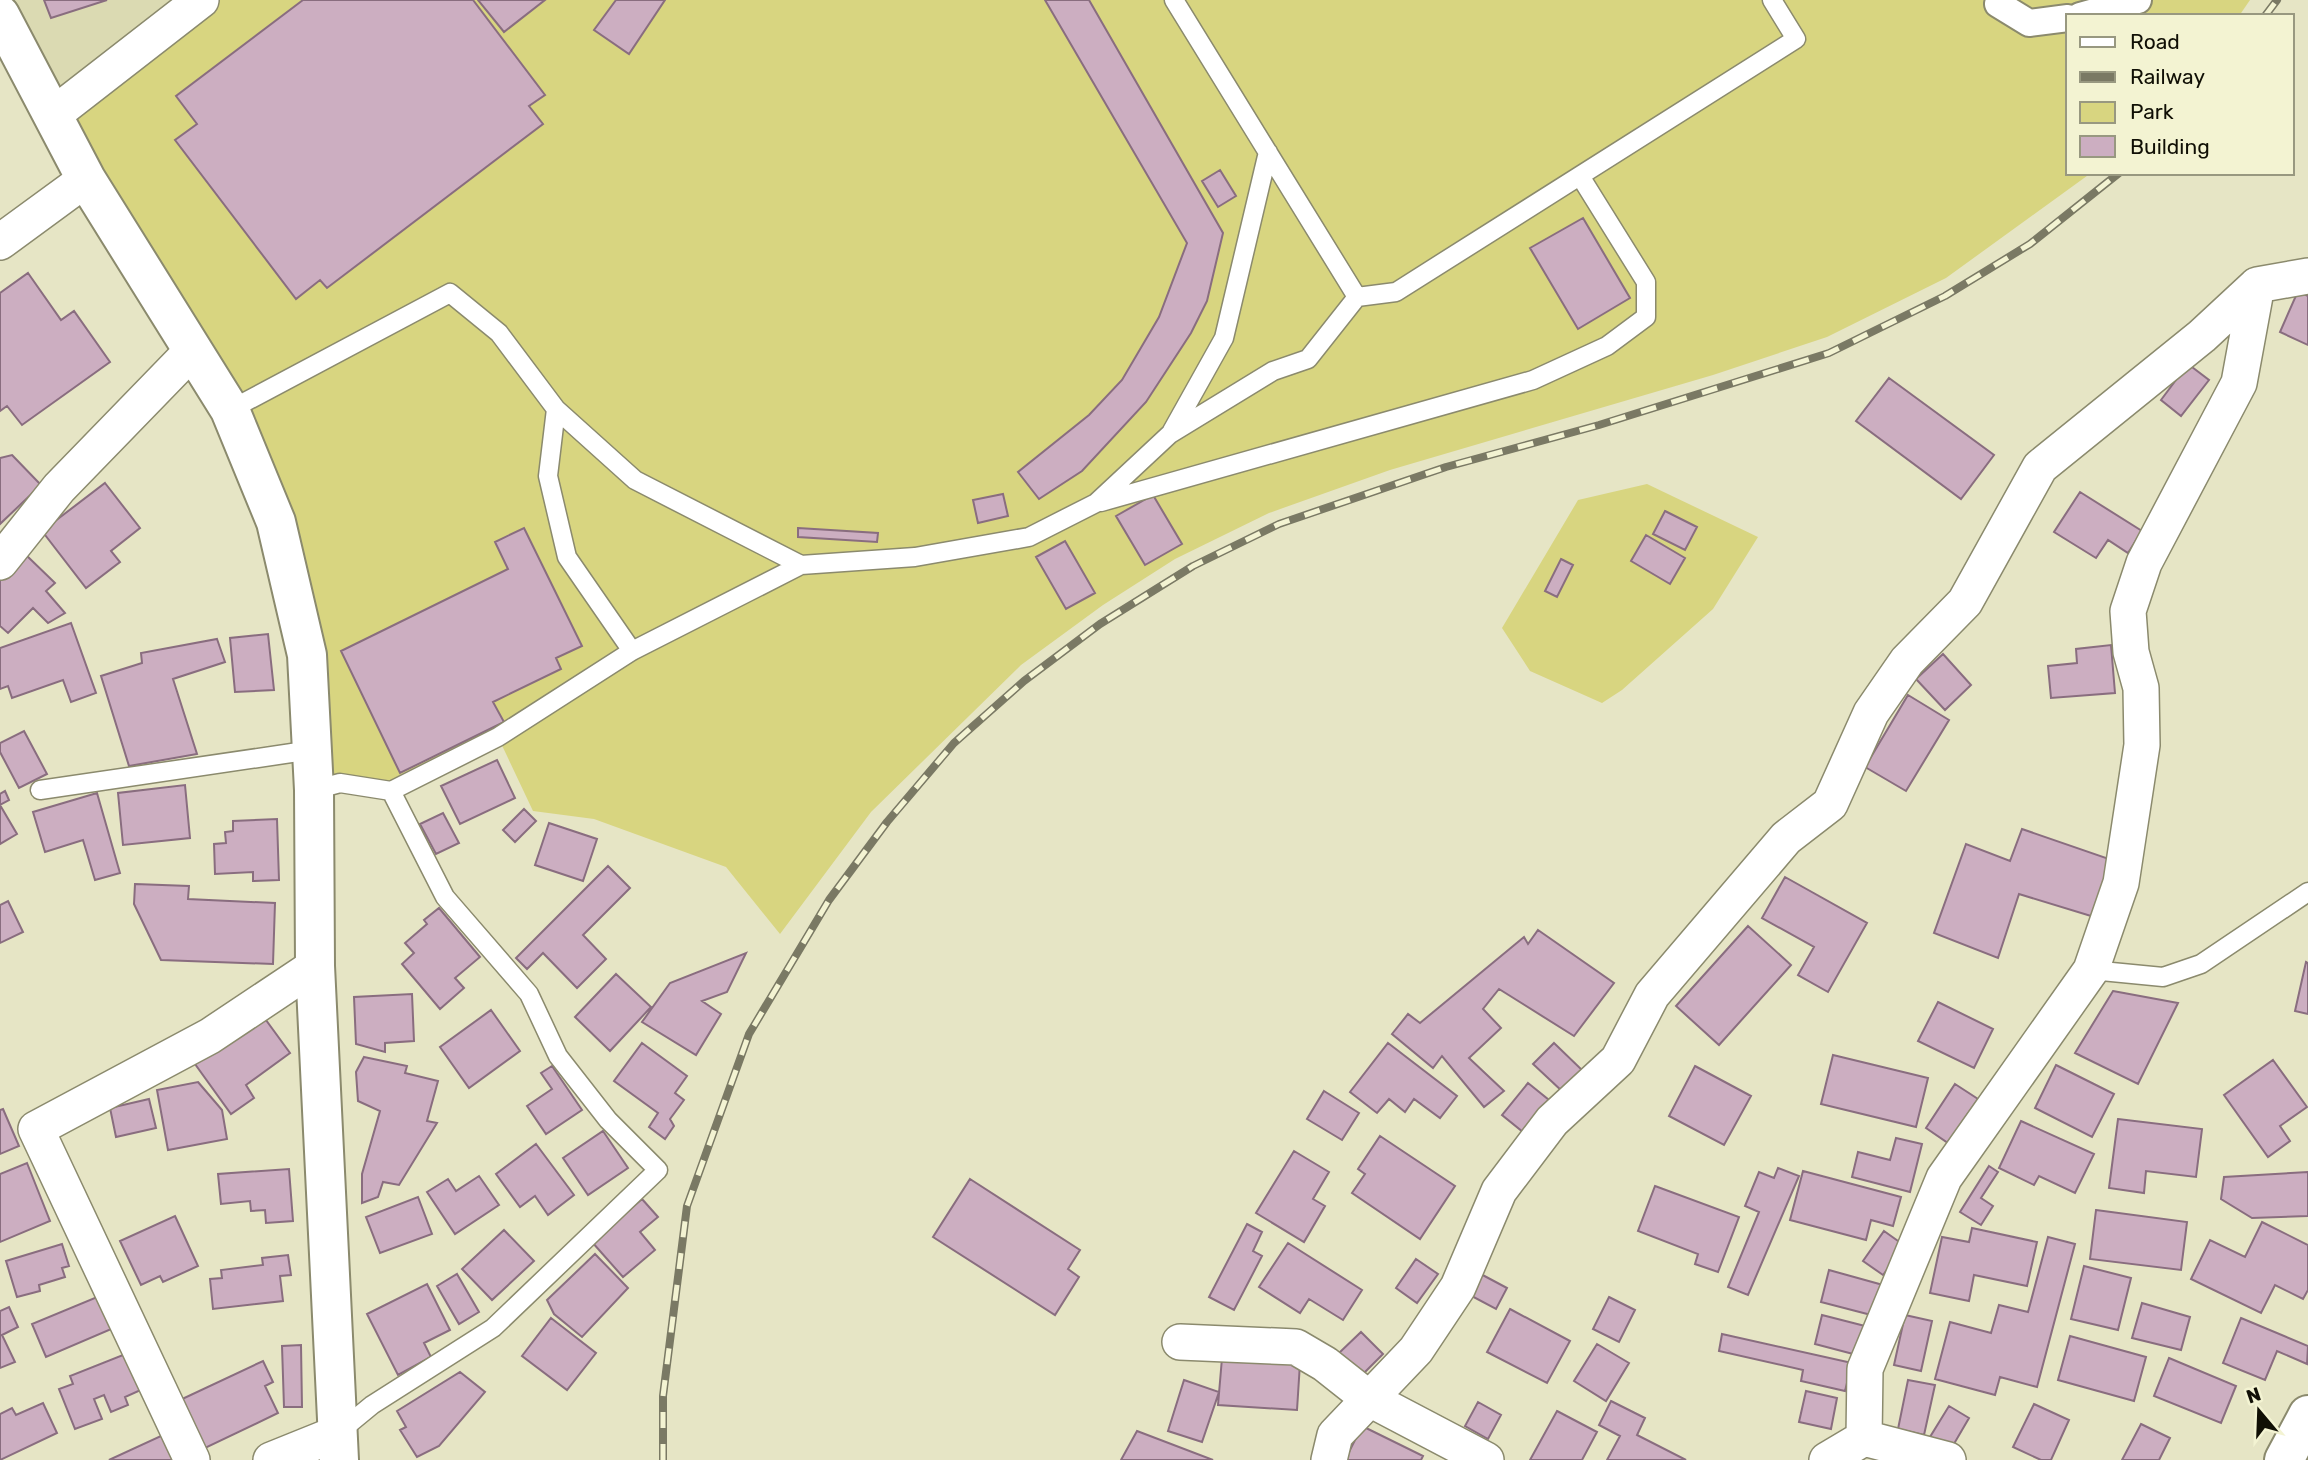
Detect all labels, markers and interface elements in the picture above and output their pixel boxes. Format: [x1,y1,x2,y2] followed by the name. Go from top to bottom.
[2066,14,2294,175] legend
[2130,29,2180,54] text: Road
[2130,64,2205,89] text: Railway
[2130,99,2174,124] text: Park
[2130,134,2210,159] text: Building
[2224,1376,2294,1446] north arrow
[2243,1382,2264,1408] text: N

